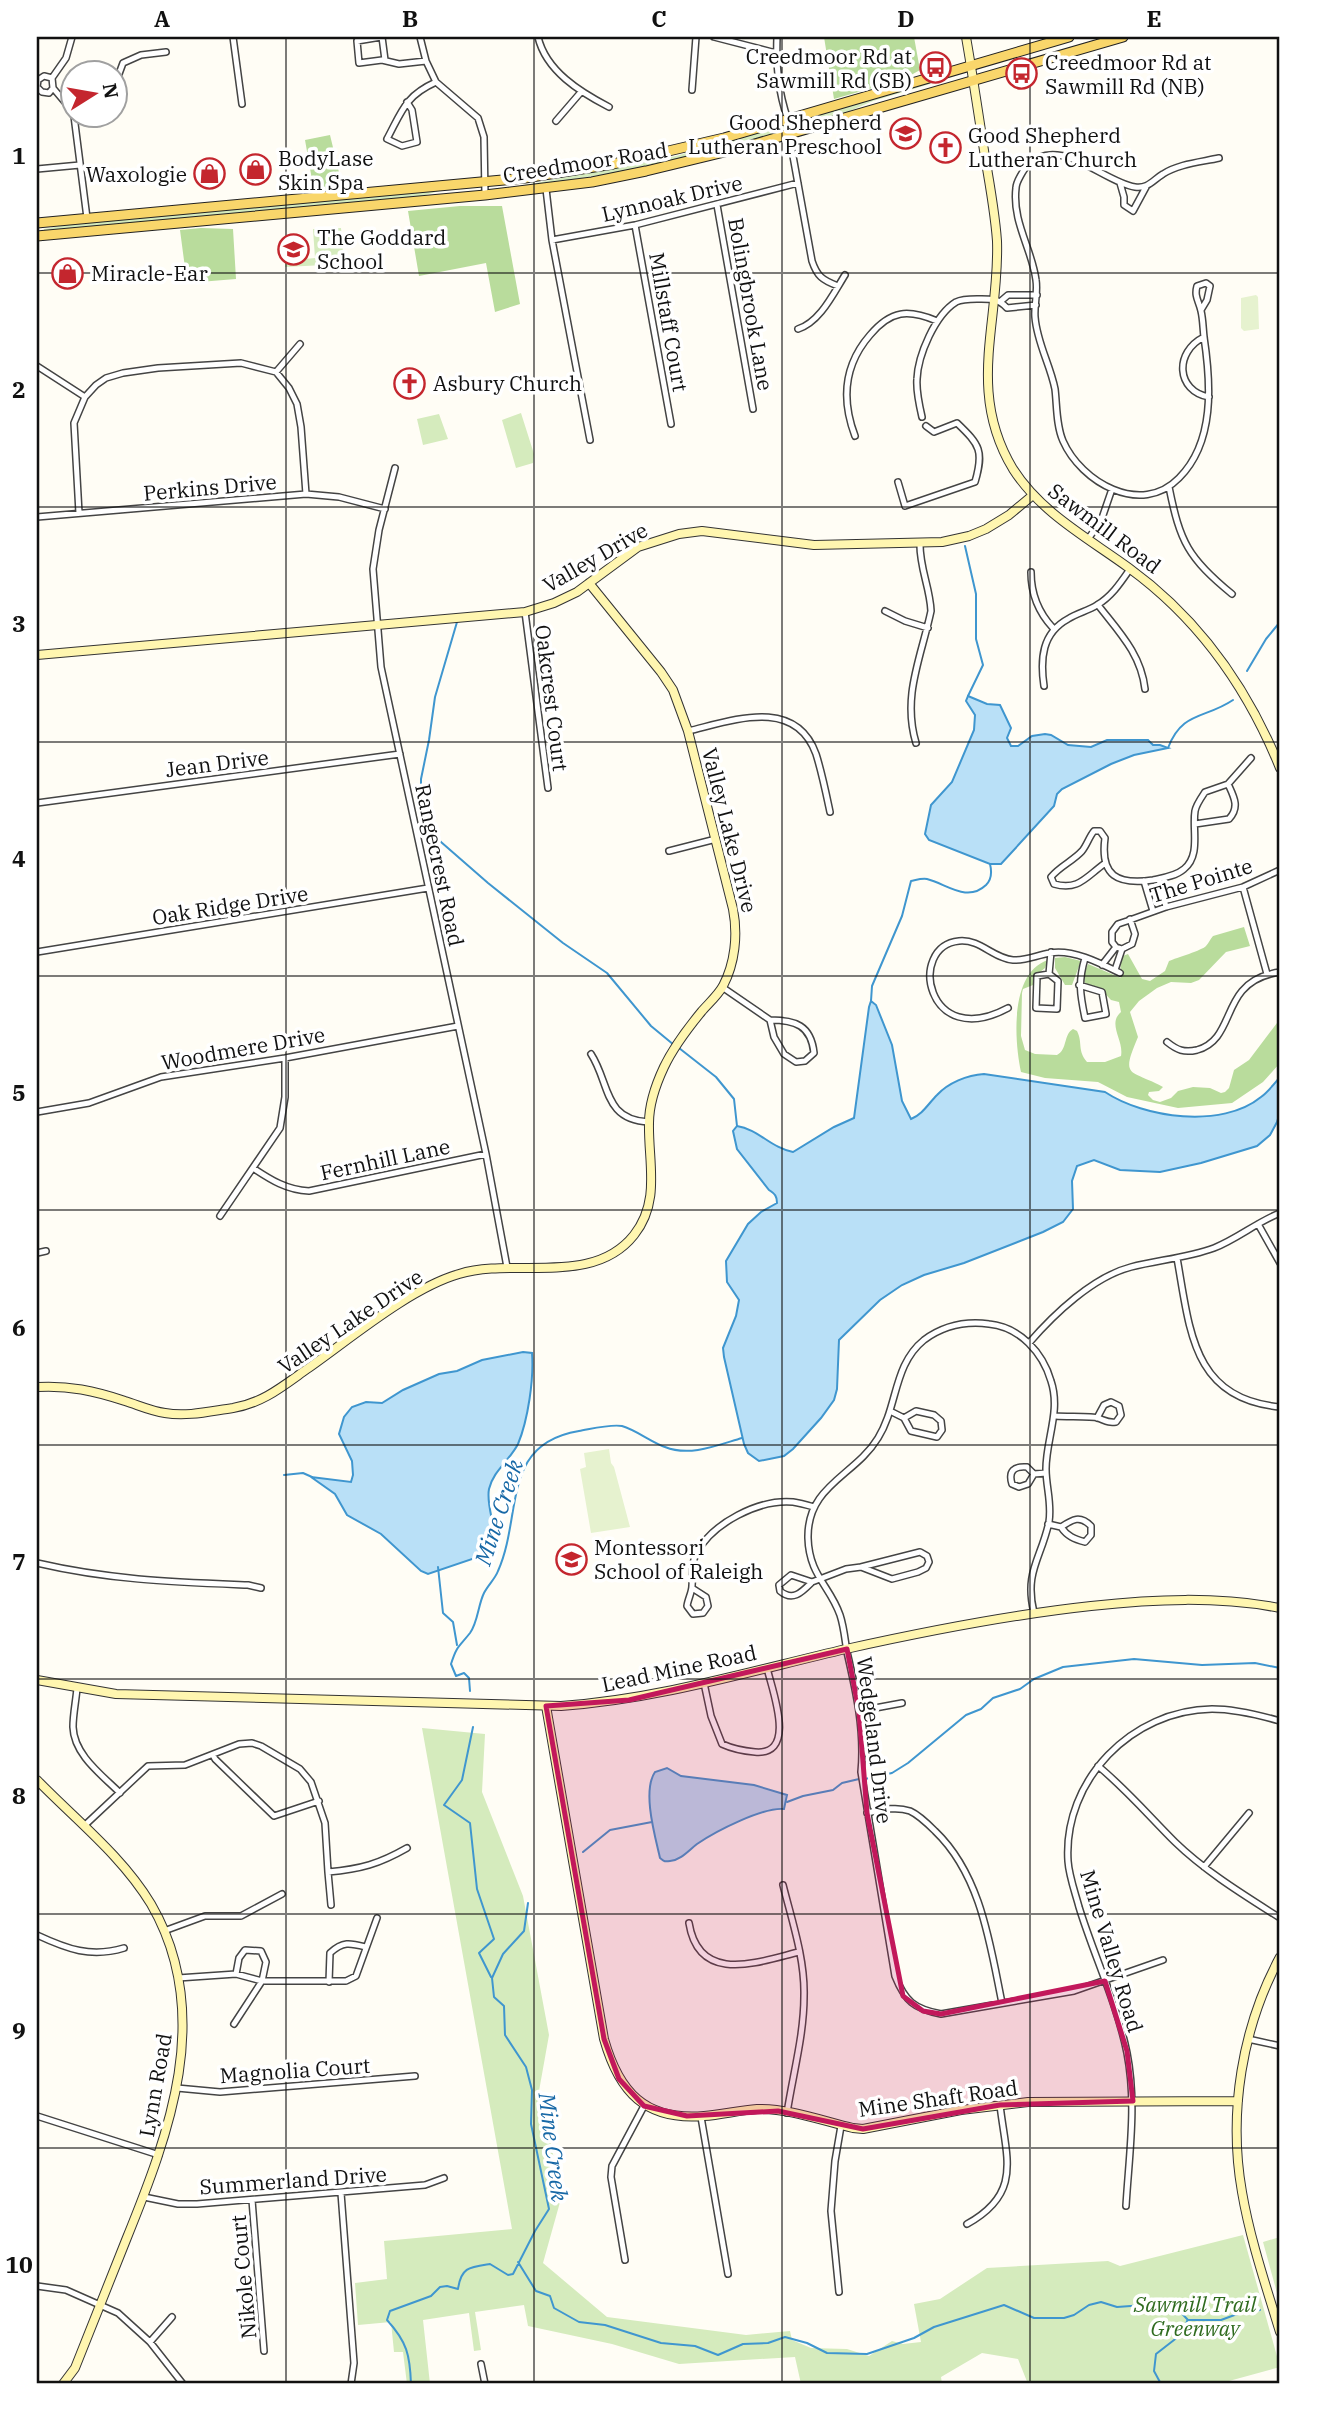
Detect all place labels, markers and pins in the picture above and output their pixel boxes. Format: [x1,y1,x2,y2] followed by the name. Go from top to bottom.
[746,42,912,94] place label: Creedmoor Rd at Sawmill Rd (SB)
[1045,48,1211,100] place label: Creedmoor Rd at Sawmill Rd (NB)
[918,51,952,85] bus stop icon: Creedmoor Rd at Sawmill Rd (SB)
[1005,57,1039,91] bus stop icon: Creedmoor Rd at Sawmill Rd (NB)
[688,108,882,160] place label: Good Shepherd Lutheran Preschool
[888,117,922,151] school or university icon: Good Shepherd Lutheran Preschool
[968,121,1137,173] place label: Good Shepherd Lutheran Church
[928,130,962,164] church icon: Good Shepherd Lutheran Church
[278,144,374,196] place label: BodyLase Skin Spa
[238,153,272,187] shop icon: BodyLase Skin Spa
[193,157,227,191] shop icon: Waxologie
[86,160,187,188] place label: Waxologie
[317,223,446,275] place label: The Goddard School
[277,232,311,266] school or university icon: The Goddard School
[51,256,85,290] shop icon: Miracle-Ear
[91,259,208,287] place label: Miracle-Ear
[393,366,427,400] church icon: Asbury Church
[433,369,582,397] place label: Asbury Church
[594,1533,763,1585] place label: Montessori School of Raleigh
[554,1542,588,1576] school or university icon: Montessori School of Raleigh

